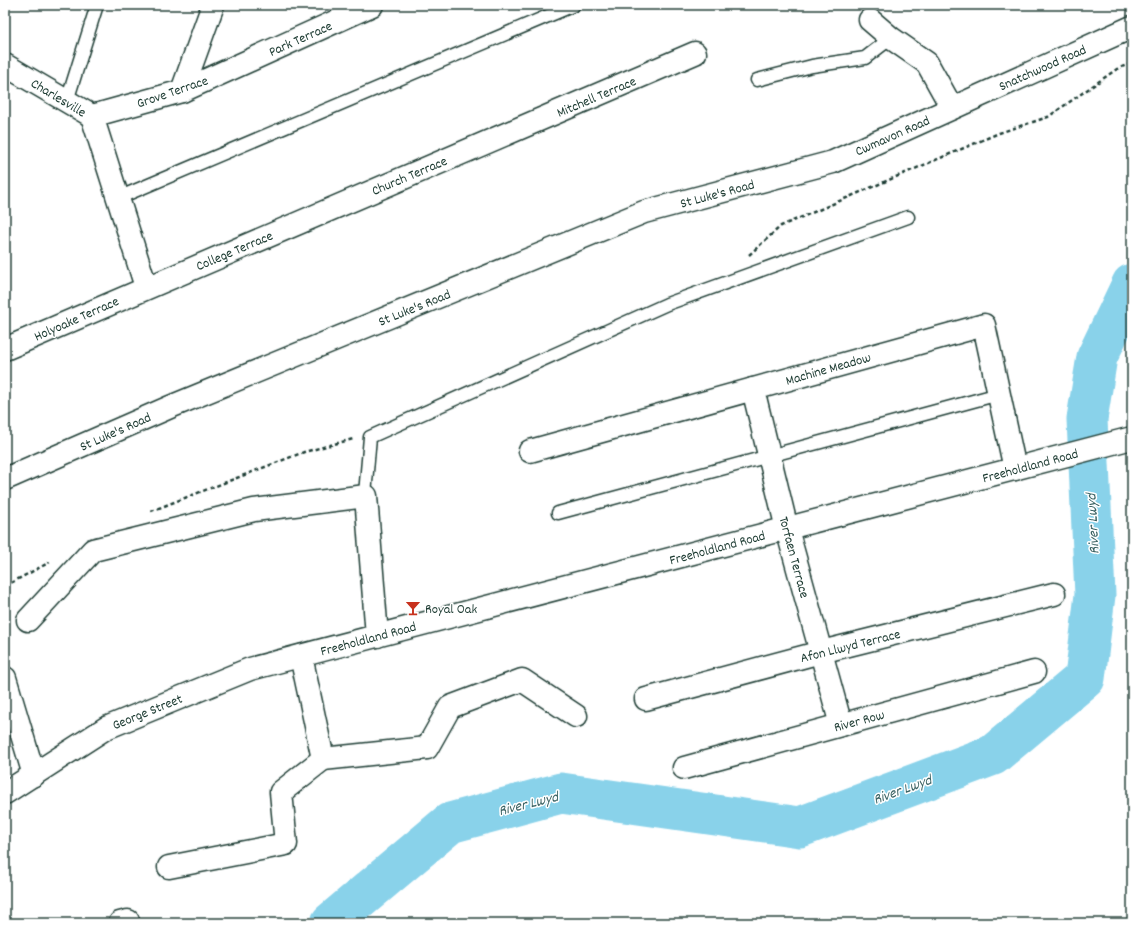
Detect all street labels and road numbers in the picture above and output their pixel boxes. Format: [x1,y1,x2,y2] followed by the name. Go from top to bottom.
[266,17,336,63] street label: Park Terrace
[996,41,1090,97] street label: Snatchwood Road
[134,71,211,114] street label: Grove Terrace
[554,72,640,124] street label: Mitchell Terrace
[26,74,90,123] street label: Charlesville
[852,111,933,162] street label: Cwmavon Road
[369,152,451,202] street label: Church Terrace
[678,175,757,214] street label: St Luke's Road
[193,227,276,277] street label: College Terrace
[376,285,454,332] street label: St Luke's Road
[31,292,122,347] street label: Holyoake Terrace
[784,348,874,392] street label: Machine Meadow
[77,408,155,457] street label: St Luke's Road
[980,445,1081,489] street label: Freeholdland Road
[773,515,814,600] street label: Torfaen Terrace
[667,527,768,571] street label: Freeholdland Road
[318,618,419,662] street label: Freeholdland Road
[798,625,903,669] street label: Afon Llwyd Terrace
[110,690,186,736] street label: George Street
[832,706,887,738] street label: River Row

